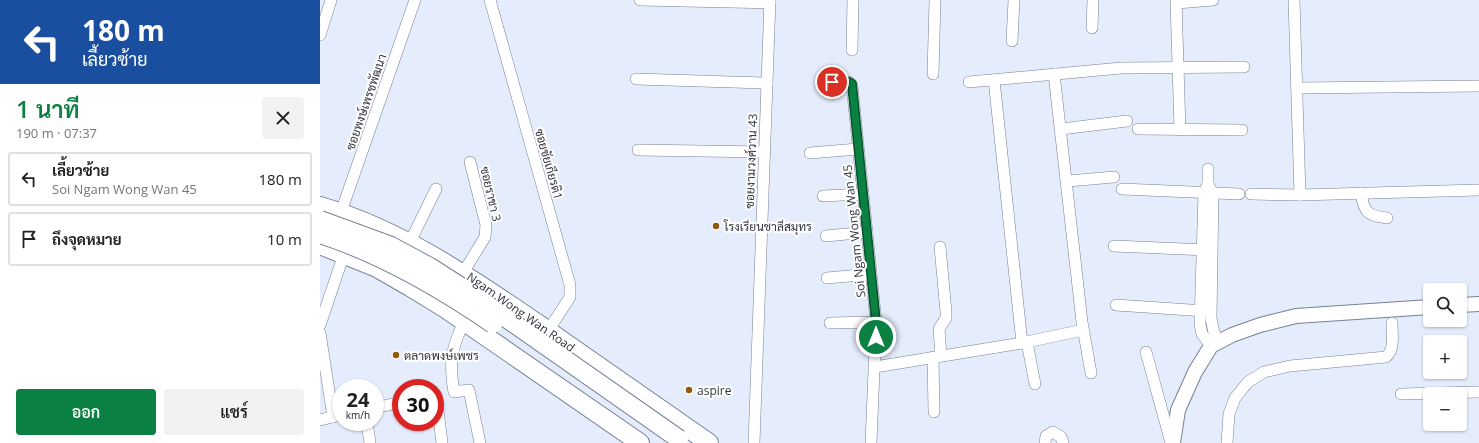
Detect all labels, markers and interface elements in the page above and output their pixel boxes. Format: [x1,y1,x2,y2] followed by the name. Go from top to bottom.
[82,11,165,49] text: 180 m
[16,16,68,68] icon: left
[82,47,148,71] text: เลี้ยวซ้าย
[342,51,390,153] street label: ซอยพงษ์เพรชพัฒนา
[815,65,849,99] pin
[821,71,843,93] icon: arrive
[16,92,80,125] text: 1 นาที
[262,97,304,139] button: close
[741,113,761,209] street label: ซอยงามวงศ์วาน 43
[16,124,97,142] text: 190 m · 07:37
[531,127,567,201] street label: ซอยชัยเกียรติ1
[52,160,109,180] text: เลี้ยวซ้าย
[839,164,869,298] street label: Soi Ngam Wong Wan 45
[476,165,506,223] street label: ซอยราชา 3
[18,168,40,190] icon: left
[258,169,302,189] text: 180 m
[52,180,197,198] text: Soi Ngam Wong Wan 45
[723,218,812,236] place label: โรงเรียนชาลีสมุทร
[711,221,721,231] marker: โรงเรียนชาลีสมุทร
[18,228,40,250] icon: arrive
[52,229,122,249] text: ถึงจุดหมาย
[267,229,302,249] text: 10 m
[463,268,579,356] street label: Ngam Wong Wan Road
[1423,283,1467,431] map controls
[1423,283,1467,327] button: search
[855,316,897,358] position arrow
[1423,335,1467,379] button: +
[404,347,479,364] place label: ตลาดพงษ์เพชร
[391,350,401,360] marker: ตลาดพงษ์เพชร
[392,379,444,431] speed limit sign: 30
[697,382,732,399] place label: aspire
[684,385,694,395] marker: aspire
[347,386,369,413] text: 24
[1423,387,1467,431] button: −
[16,389,156,435] button: ออก
[164,389,304,435] button: แชร์
[346,408,370,422] text: km/h

